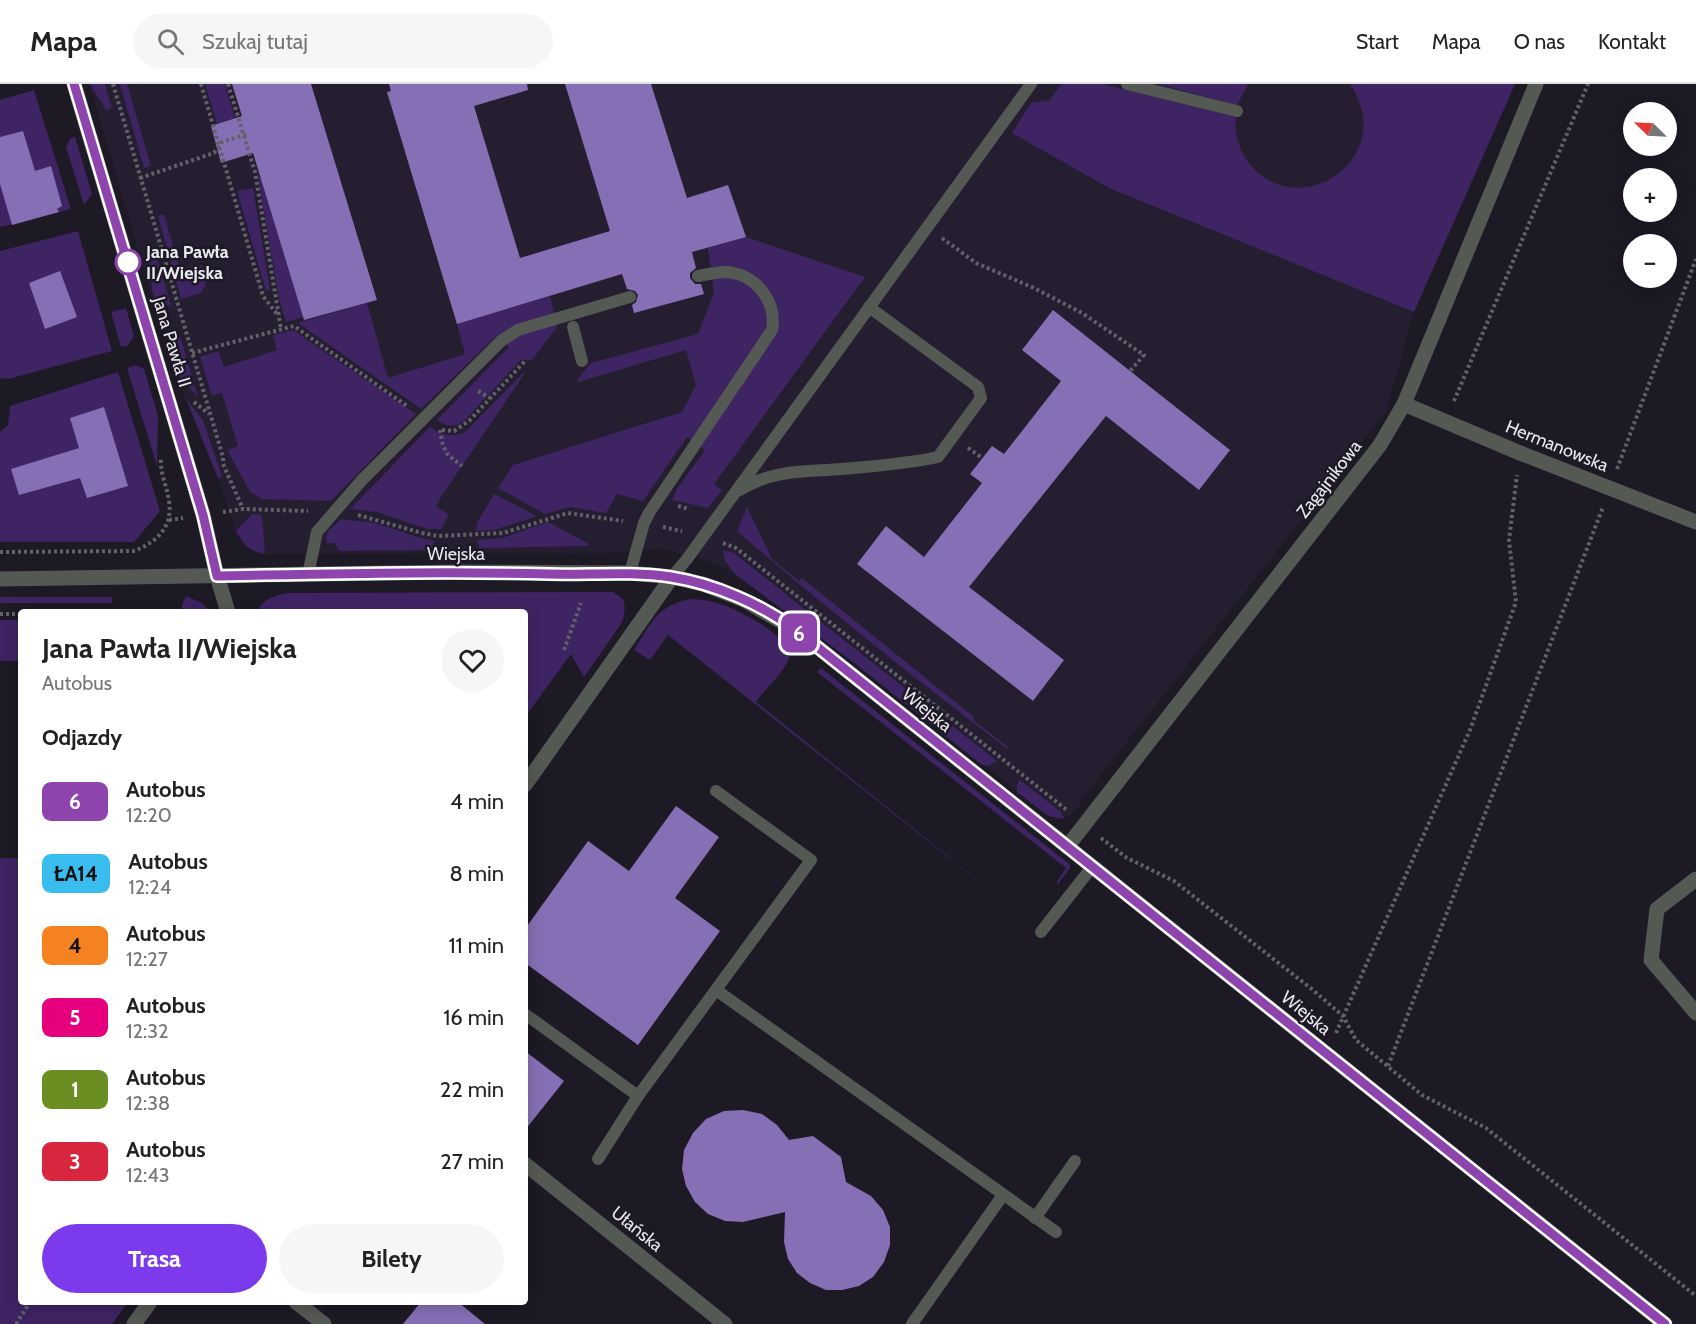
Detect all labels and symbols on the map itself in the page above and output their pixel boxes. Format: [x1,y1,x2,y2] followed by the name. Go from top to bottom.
[1623,102,1677,156] north arrow
[145,241,229,284] place label: Jana Pawła II/Wiejska
[115,249,141,275] marker: Jana Pawła II/Wiejska
[148,293,196,390] street label: Jana Pawła II
[1502,415,1612,477] street label: Hermanowska
[1292,435,1366,522] street label: Zagajnikowa
[427,543,485,565] street label: Wiejska
[780,614,818,652] line badge: 6
[898,683,957,737] street label: Wiejska
[1277,986,1336,1040] street label: Wiejska
[607,1202,668,1257] street label: Ułańska

